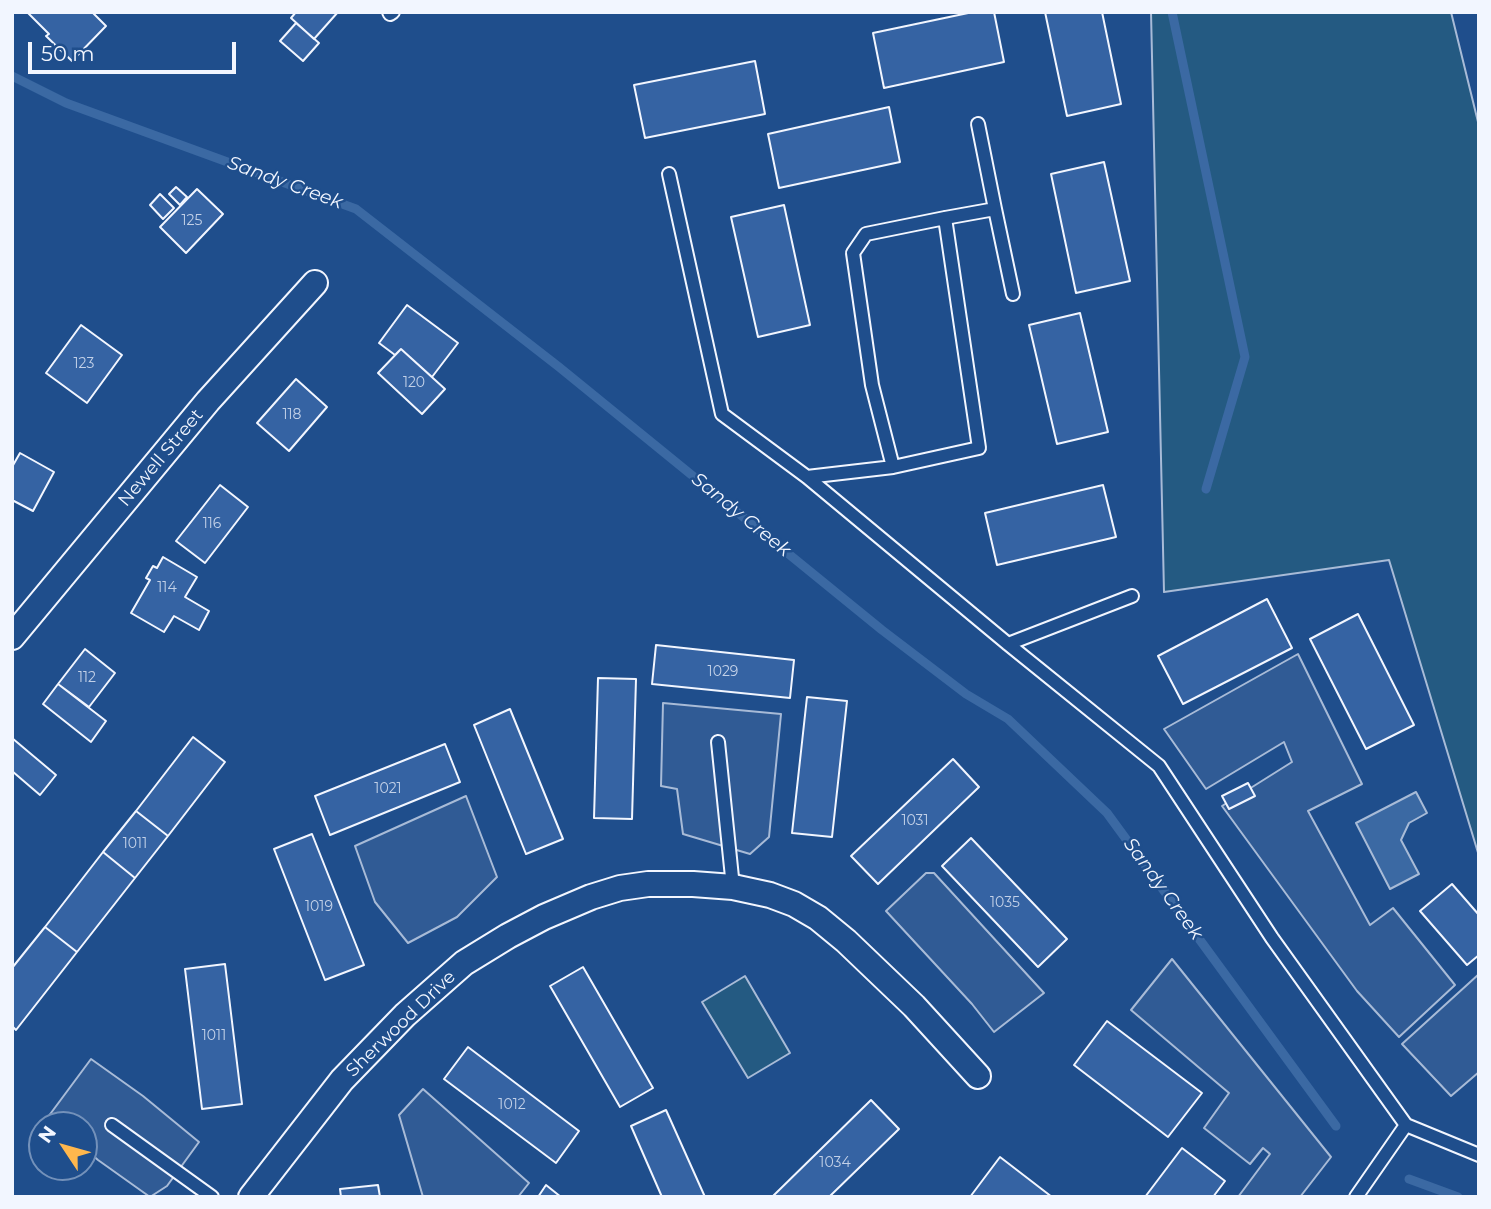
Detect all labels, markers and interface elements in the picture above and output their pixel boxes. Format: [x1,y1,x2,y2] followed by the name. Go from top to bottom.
[32,28,240,72] scale bar
[41,41,95,66] text: 50 m
[224,152,346,214] water label: Sandy Creek
[182,213,202,229] house number: 125
[74,356,94,372] house number: 123
[403,375,425,391] house number: 120
[114,405,208,511] street label: Newell Street
[282,407,302,423] house number: 118
[687,468,795,562] water label: Sandy Creek
[203,516,221,532] house number: 116
[157,580,177,596] house number: 114
[708,664,738,680] house number: 1029
[78,670,96,686] house number: 112
[374,781,402,797] house number: 1021
[901,813,929,829] house number: 1031
[1118,833,1208,945] water label: Sandy Creek
[123,836,147,852] house number: 1011
[990,895,1020,911] house number: 1035
[305,899,333,915] house number: 1019
[342,966,460,1082] street label: Sherwood Drive
[202,1028,226,1044] house number: 1011
[498,1097,526,1113] house number: 1012
[28,1111,98,1181] north arrow
[33,1122,61,1148] text: N
[819,1155,851,1171] house number: 1034

